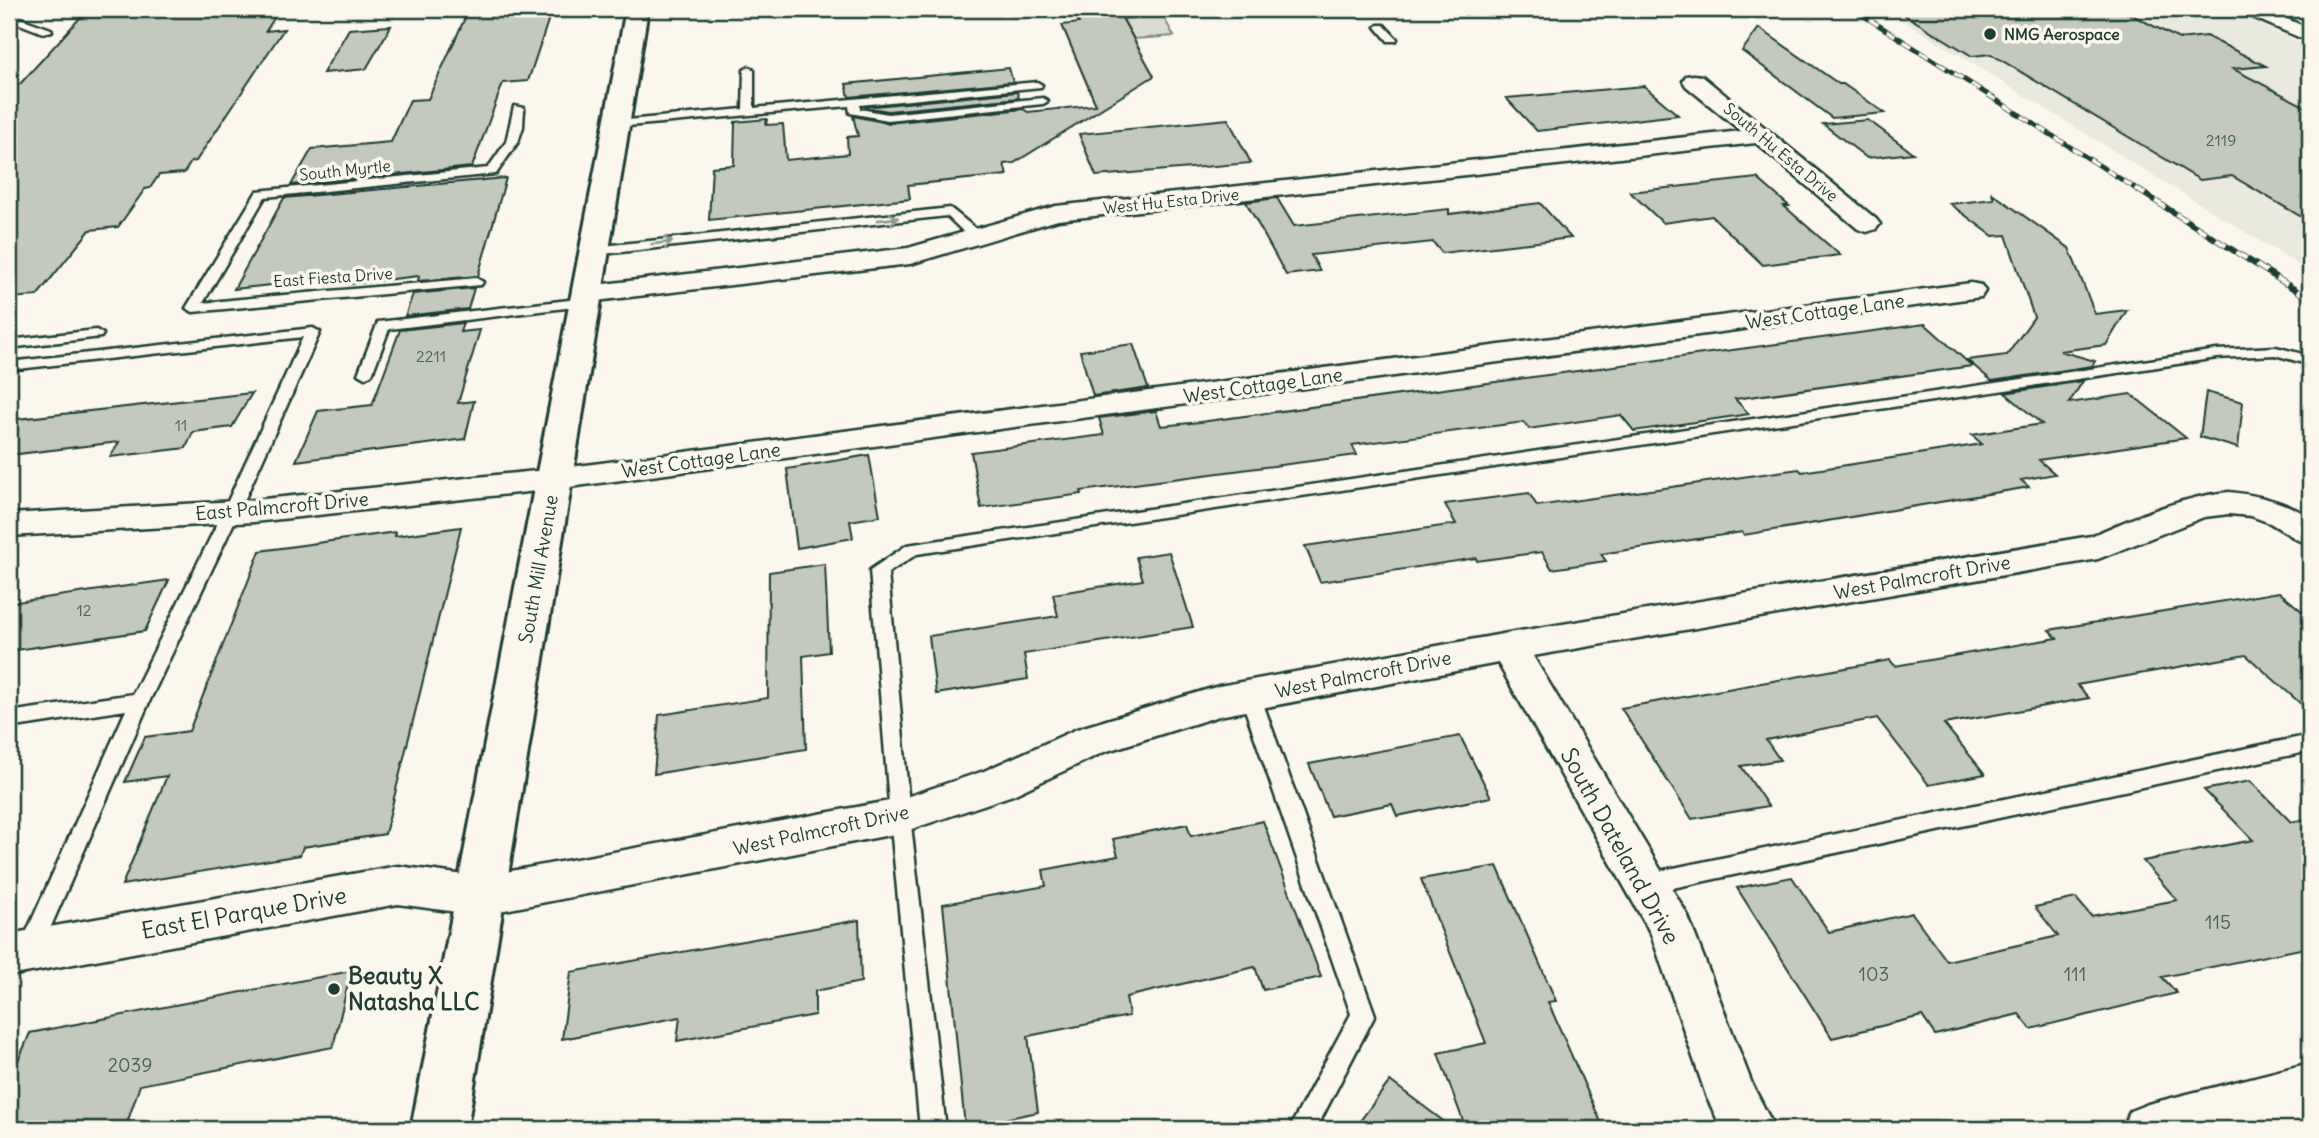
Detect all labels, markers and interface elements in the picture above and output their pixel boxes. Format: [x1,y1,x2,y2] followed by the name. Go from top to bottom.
[2004,24,2120,45] place label: NMG Aerospace
[1982,26,1998,42] marker: NMG Aerospace
[1720,98,1842,206] street label: South Hu Esta Drive
[2206,130,2236,150] house number: 2119
[298,155,392,185] street label: South Myrtle
[1102,184,1240,218] street label: West Hu Esta Drive
[877,212,899,225] one-way arrow
[650,237,673,250] one-way arrow
[273,263,393,291] street label: East Fiesta Drive
[1744,288,1906,334] street label: West Cottage Lane
[416,346,446,366] house number: 2211
[1182,362,1344,408] street label: West Cottage Lane
[175,415,187,435] house number: 11
[620,437,782,483] street label: West Cottage Lane
[194,486,370,526] street label: East Palmcroft Drive
[513,493,563,645] street label: South Mill Avenue
[1832,550,2012,604] street label: West Palmcroft Drive
[76,600,92,620] house number: 12
[1273,645,1453,703] street label: West Palmcroft Drive
[1554,743,1686,949] street label: South Dateland Drive
[731,800,911,860] street label: West Palmcroft Drive
[139,880,349,945] street label: East El Parque Drive
[2205,910,2231,934] house number: 115
[348,961,479,1016] place label: Beauty X Natasha LLC
[1859,962,1889,986] house number: 103
[2064,962,2086,986] house number: 111
[326,981,342,997] marker: Beauty X Natasha LLC
[108,1053,152,1077] house number: 2039

